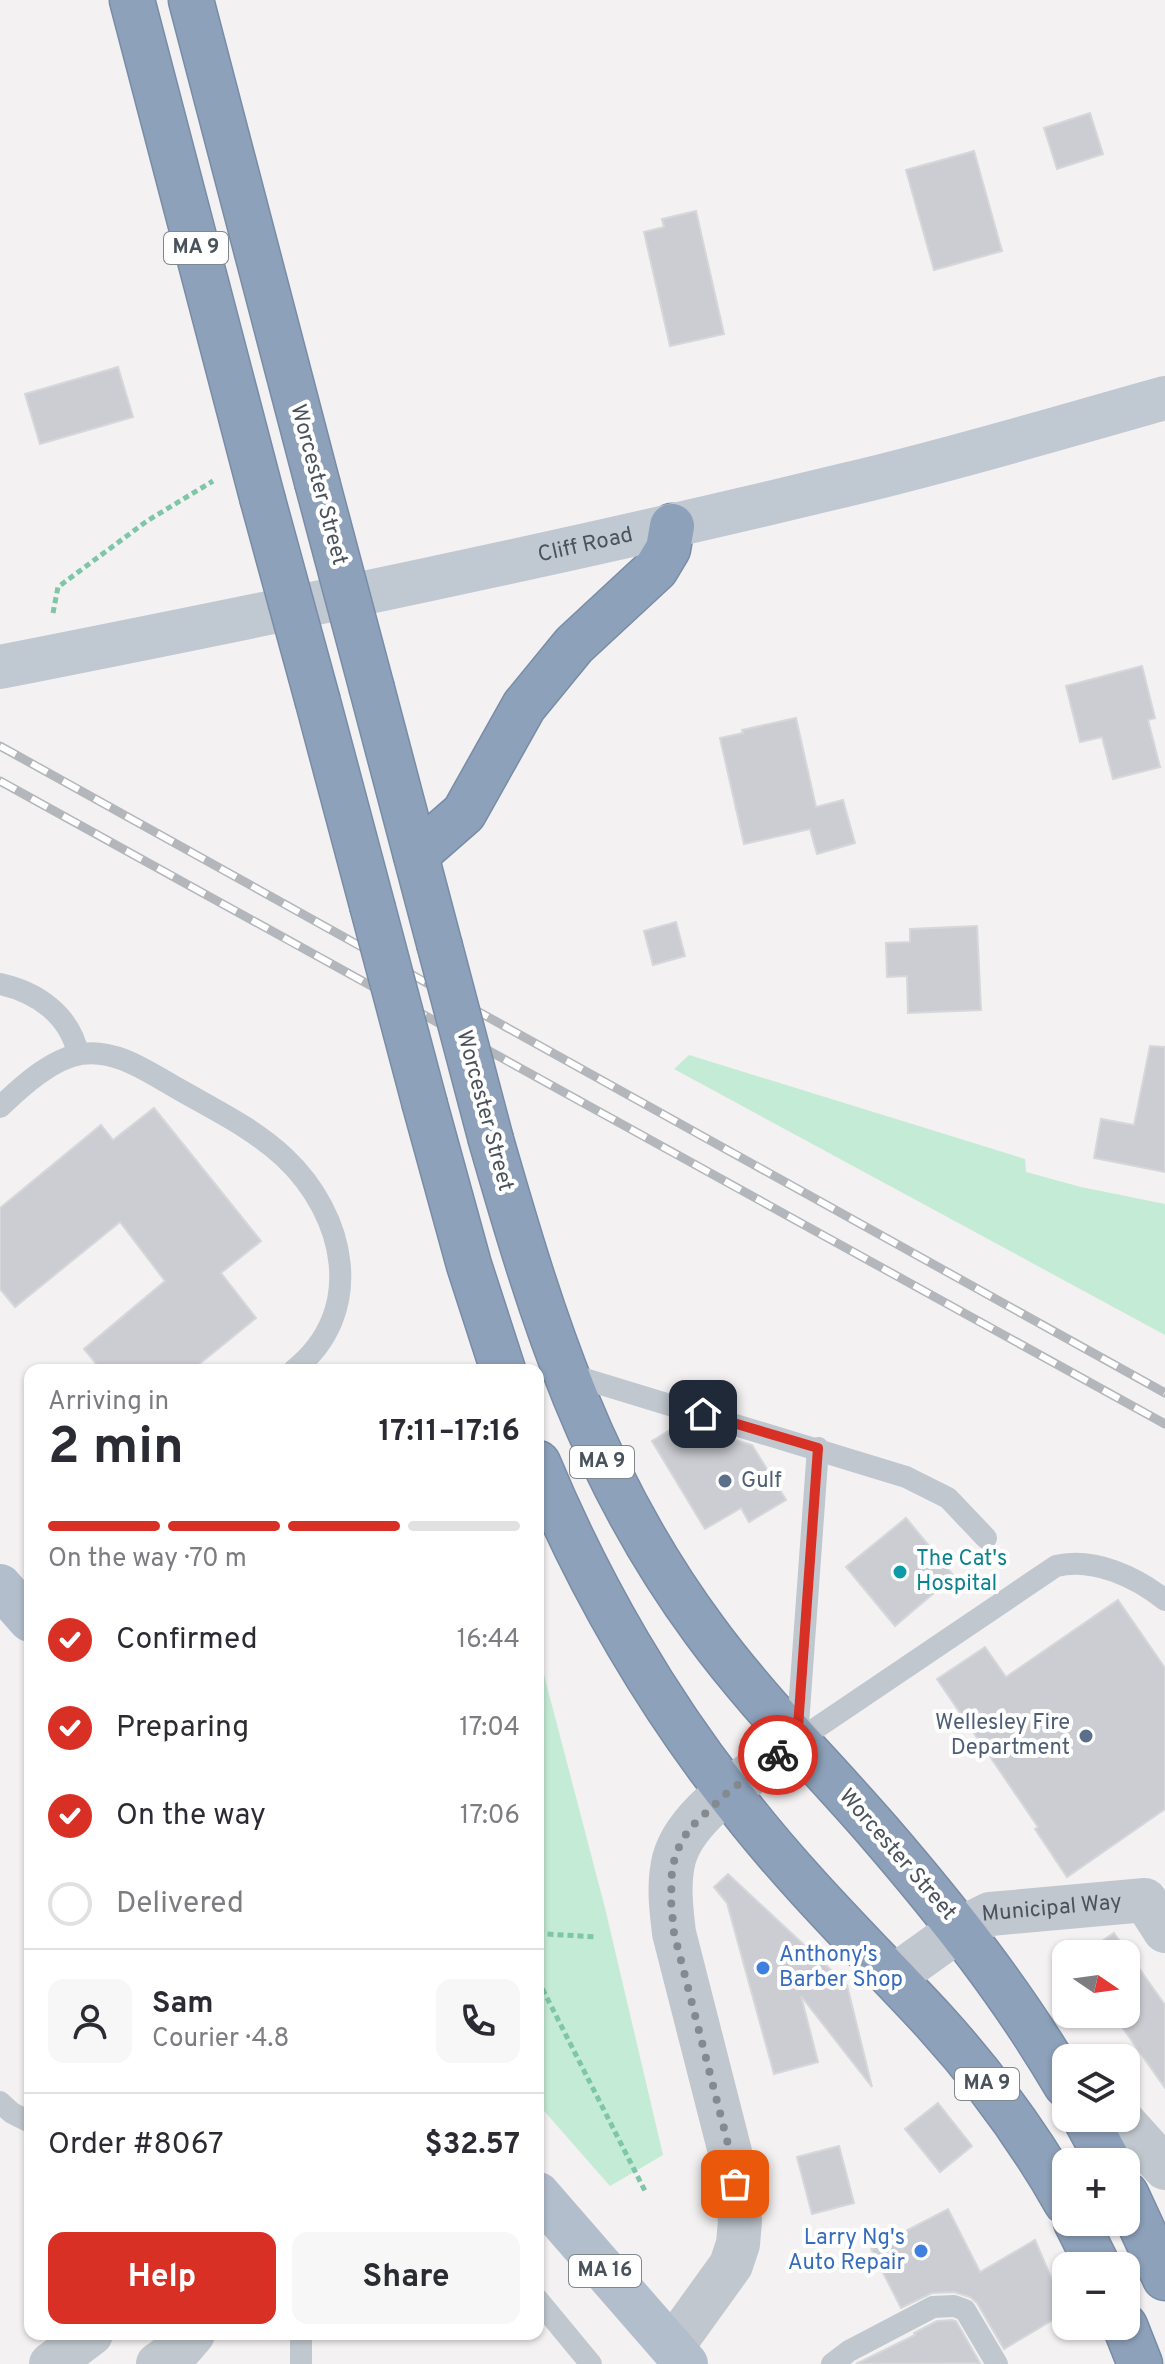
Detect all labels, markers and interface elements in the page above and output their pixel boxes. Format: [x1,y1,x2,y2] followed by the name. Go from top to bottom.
[164,232,228,264] road number: MA 9
[284,402,352,568] street label: Worcester Street
[535,521,636,569] street label: Cliff Road
[450,1028,518,1194] street label: Worcester Street
[669,1380,737,1448] pin
[48,1386,169,1419] text: Arriving in
[681,1392,725,1436] icon: home
[378,1414,520,1451] text: 17:11–17:16
[48,1416,184,1482] text: 2 min
[570,1446,634,1478] road number: MA 9
[741,1468,782,1495] place label: Gulf
[716,1472,734,1490] marker: Gulf
[48,1543,247,1576] text: On the way · 70 m
[916,1546,1007,1598] place label: The Cat's Hospital
[891,1563,909,1581] marker: The Cat's Hospital
[48,1618,92,1662] icon: check
[116,1622,258,1659] text: Confirmed
[457,1624,520,1657] text: 16:44
[48,1706,92,1750] icon: check
[116,1710,249,1747] text: Preparing
[935,1710,1070,1762] place label: Wellesley Fire Department
[459,1712,520,1745] text: 17:04
[738,1715,818,1795] courier
[1077,1727,1095,1745] marker: Wellesley Fire Department
[756,1733,800,1777] icon: bike
[833,1784,961,1926] street label: Worcester Street
[48,1794,92,1838] icon: check
[116,1798,266,1835] text: On the way
[460,1800,520,1833] text: 17:06
[116,1886,244,1923] text: Delivered
[980,1889,1123,1928] street label: Municipal Way
[1052,1940,1140,2028] north arrow
[1052,1940,1140,2340] map controls
[779,1942,903,1994] place label: Anthony's Barber Shop
[754,1959,772,1977] marker: Anthony's Barber Shop
[48,1979,132,2063] button: person
[436,1979,520,2063] button: phone
[152,1986,214,2023] text: Sam
[152,2023,289,2056] text: Courier · 4.8
[1052,2044,1140,2132] button: layers
[955,2068,1019,2100] road number: MA 9
[48,2127,224,2164] text: Order #8067
[424,2127,520,2164] text: $32.57
[1052,2148,1140,2236] button: +
[701,2150,769,2218] pin
[713,2162,757,2206] icon: bag
[788,2225,905,2277] place label: Larry Ng's Auto Repair
[48,2232,276,2324] button: Help
[292,2232,520,2324] button: Share
[912,2242,930,2260] marker: Larry Ng's Auto Repair
[1052,2252,1140,2340] button: −
[569,2255,641,2287] road number: MA 16

